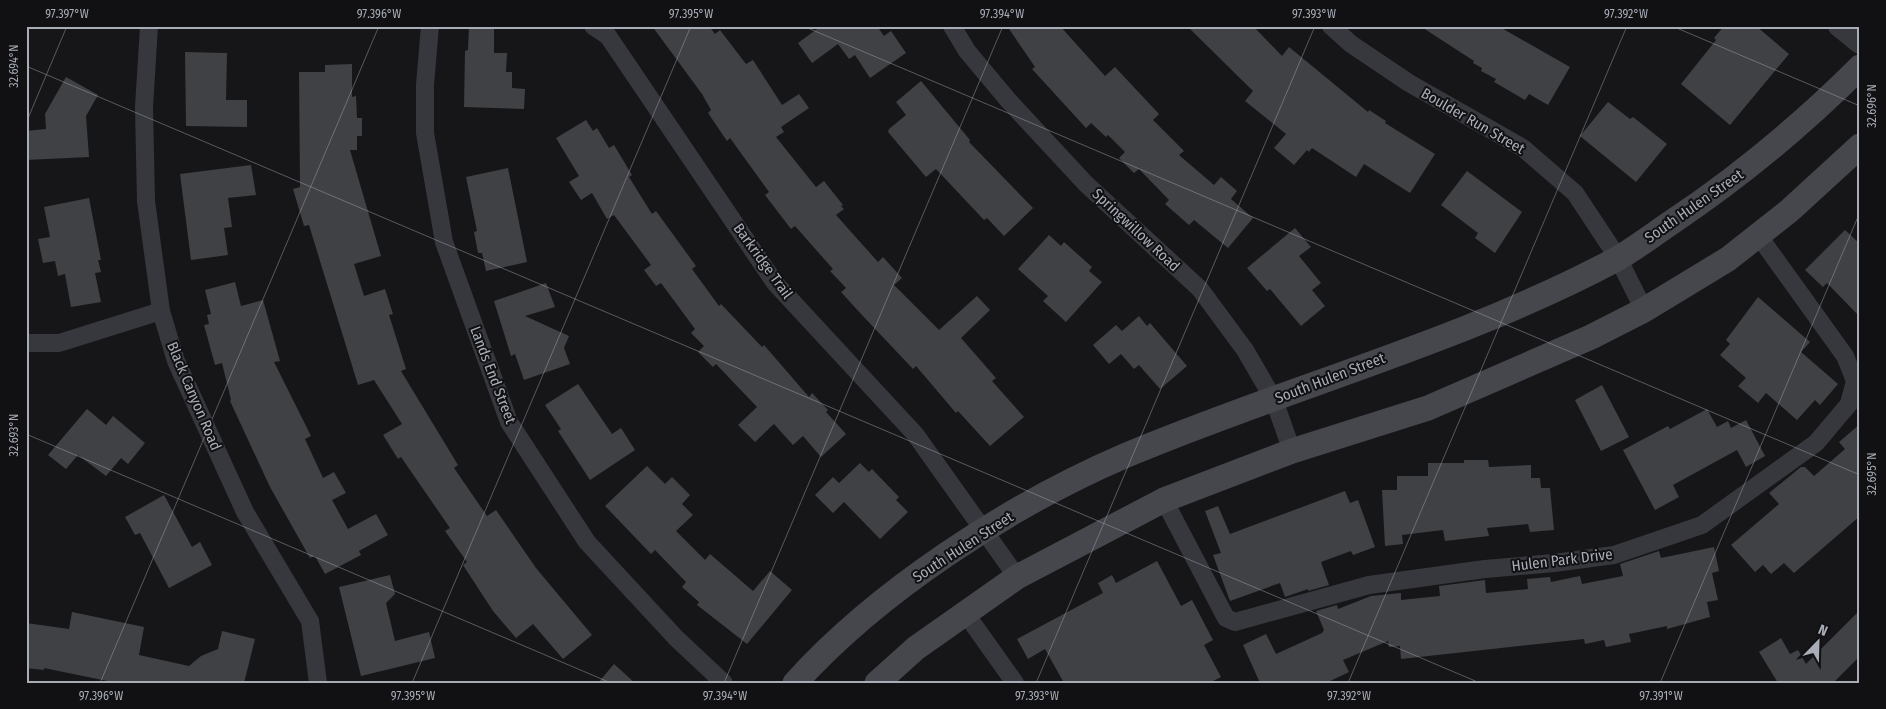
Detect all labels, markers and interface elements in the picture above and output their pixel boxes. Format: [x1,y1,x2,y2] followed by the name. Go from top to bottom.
[45,7,89,21] text: 97.397°W
[357,7,401,21] text: 97.396°W
[669,7,713,21] text: 97.395°W
[980,7,1024,21] text: 97.394°W
[1292,7,1336,21] text: 97.393°W
[1604,7,1648,21] text: 97.392°W
[7,44,21,88] text: 32.694°N
[1418,84,1528,158] street label: Boulder Run Street
[1865,84,1879,128] text: 32.696°N
[1641,165,1747,247] street label: South Hulen Street
[1088,185,1184,275] street label: Springwillow Road
[730,220,796,302] street label: Barkridge Trail
[466,324,520,426] street label: Lands End Street
[163,339,225,453] street label: Black Canyon Road
[1273,349,1387,407] street label: South Hulen Street
[7,414,21,456] text: 32.693°N
[1865,453,1879,495] text: 32.695°N
[909,508,1017,586] street label: South Hulen Street
[1510,545,1614,575] street label: Hulen Park Drive
[1794,616,1844,666] north arrow
[1816,621,1830,640] text: N
[79,689,123,703] text: 97.396°W
[391,689,435,703] text: 97.395°W
[703,689,747,703] text: 97.394°W
[1015,689,1059,703] text: 97.393°W
[1327,689,1371,703] text: 97.392°W
[1639,689,1683,703] text: 97.391°W

